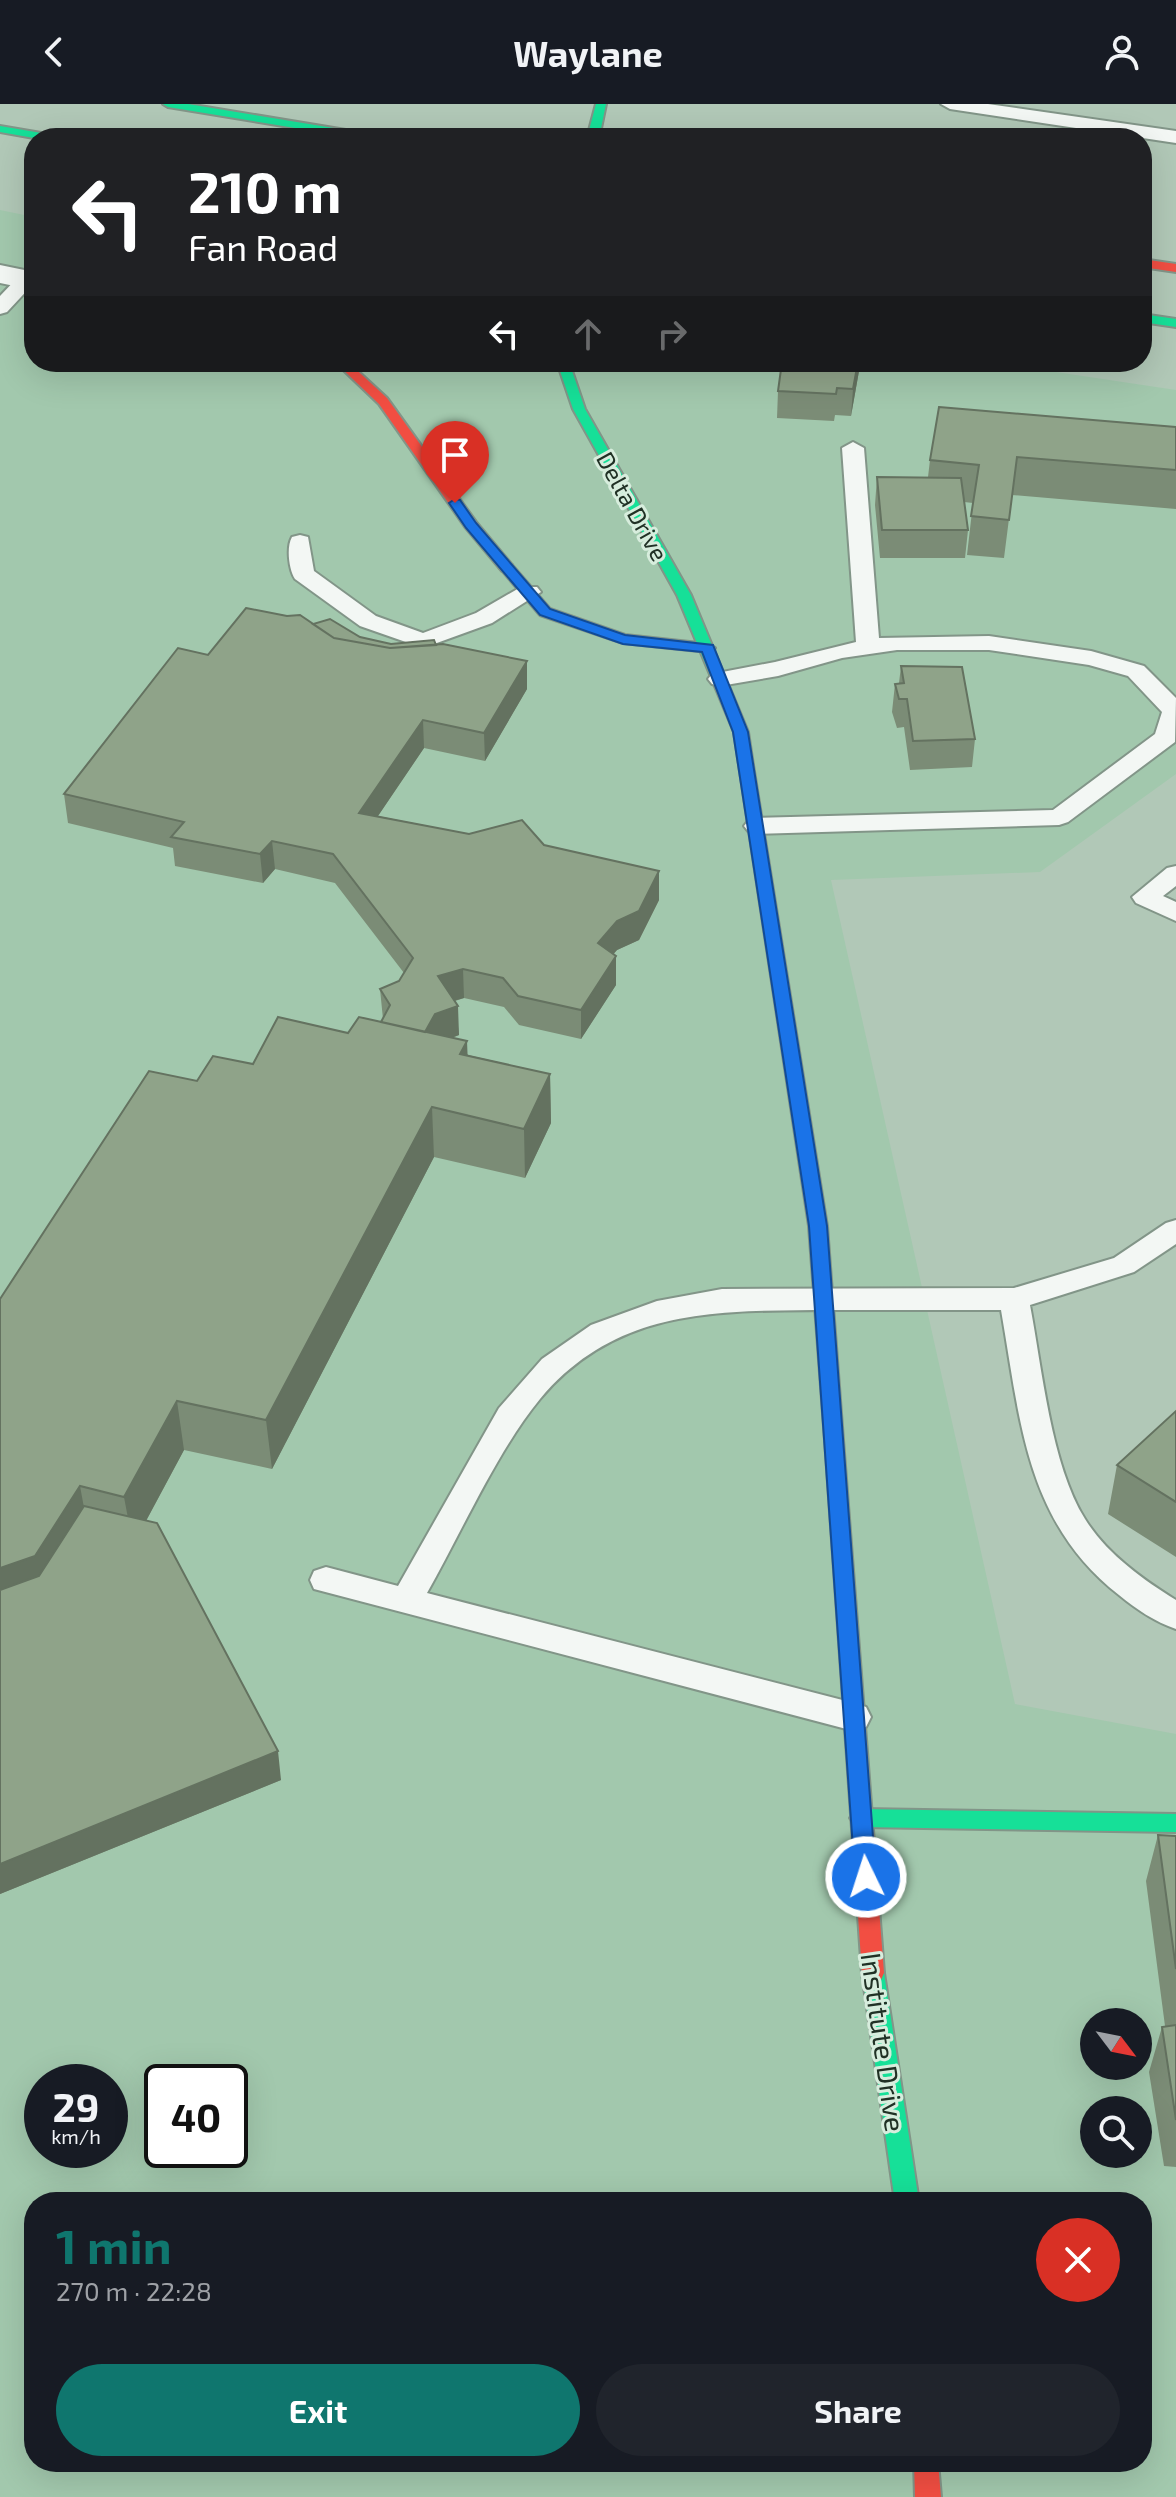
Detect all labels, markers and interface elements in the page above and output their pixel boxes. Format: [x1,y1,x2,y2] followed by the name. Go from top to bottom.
[32,30,76,74] icon: back
[1100,30,1144,74] icon: person
[513,31,663,74] text: Waylane
[188,157,342,224] text: 210 m
[56,160,160,264] icon: left
[188,225,338,268] text: Fan Road
[482,312,526,356] icon: left
[566,312,610,356] icon: ahead
[650,312,694,356] icon: right
[421,421,489,503] pin
[433,433,477,477] icon: arrive
[591,446,675,566] street label: Delta Drive
[824,1835,908,1919] position arrow
[855,1950,913,2134] street label: Institute Drive
[1080,2008,1152,2080] north arrow
[1080,2008,1152,2168] map controls
[144,2064,248,2168] speed limit sign: 40
[53,2082,99,2130] text: 29
[1080,2096,1152,2168] button: search
[51,2124,101,2148] text: km/h
[56,2216,172,2274] text: 1 min
[1036,2218,1120,2302] button: close
[56,2275,212,2306] text: 270 m · 22:28
[56,2364,580,2456] button: Exit
[596,2364,1120,2456] button: Share

